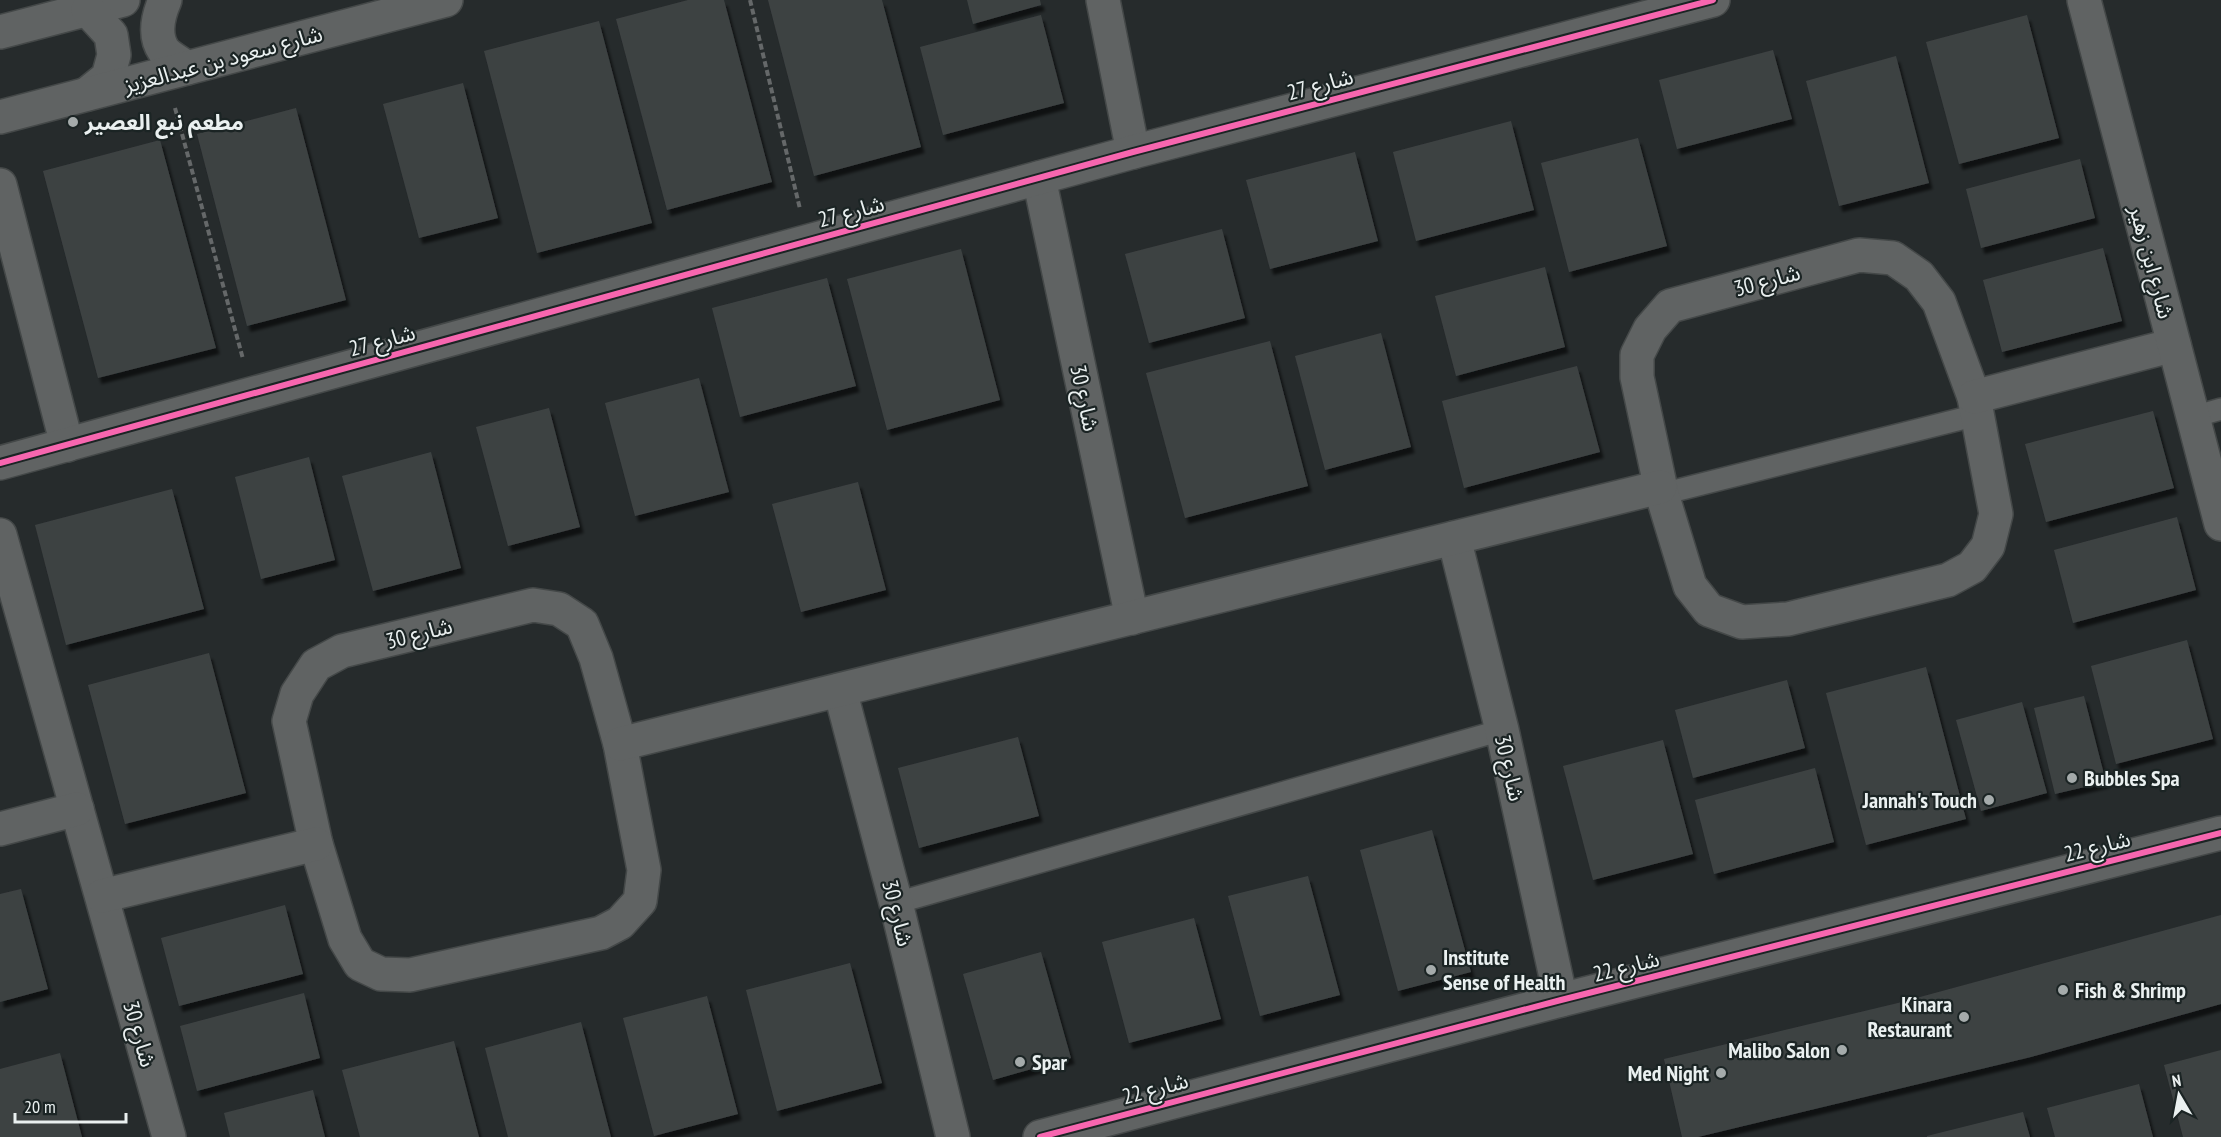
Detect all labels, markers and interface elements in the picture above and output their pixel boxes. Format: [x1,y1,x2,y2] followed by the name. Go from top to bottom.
[120,19,326,102] street label: شارع سعود بن عبدالعزيز
[1284,62,1357,109] street label: شارع 27
[84,108,244,139] place label: مطعم نبع العصير
[66,115,80,129] marker: مطعم نبع العصير
[815,189,888,236] street label: شارع 27
[2120,201,2181,323] street label: شارع ابن زهير
[1731,258,1804,305] street label: شارع 30
[346,318,419,365] street label: شارع 27
[1061,362,1106,434] street label: شارع 30
[383,611,456,658] street label: شارع 30
[1486,732,1531,805] street label: شارع 30
[2084,764,2180,792] place label: Bubbles Spa
[2065,771,2079,785] marker: Bubbles Spa
[1862,786,1977,814] place label: Jannah's Touch
[1982,793,1996,807] marker: Jannah's Touch
[2061,824,2134,871] street label: شارع 22
[873,877,920,950] street label: شارع 30
[1443,943,1566,996] place label: Institute Sense of Health
[1590,944,1663,991] street label: شارع 22
[1424,963,1438,977] marker: Institute Sense of Health
[2075,976,2186,1004] place label: Fish & Shrimp
[2056,983,2070,997] marker: Fish & Shrimp
[1868,990,1953,1043] place label: Kinara Restaurant
[114,998,163,1071] street label: شارع 30
[1957,1010,1971,1024] marker: Kinara Restaurant
[1728,1036,1830,1064] place label: Malibo Salon
[1835,1043,1849,1057] marker: Malibo Salon
[1032,1048,1068,1076] place label: Spar
[1013,1055,1027,1069] marker: Spar
[1628,1059,1710,1087] place label: Med Night
[2149,1065,2209,1125] north arrow
[1119,1066,1192,1113] street label: شارع 22
[1714,1066,1728,1080] marker: Med Night
[2170,1070,2182,1091] text: N
[15,1086,126,1124] scale bar
[24,1095,56,1118] text: 20 m

